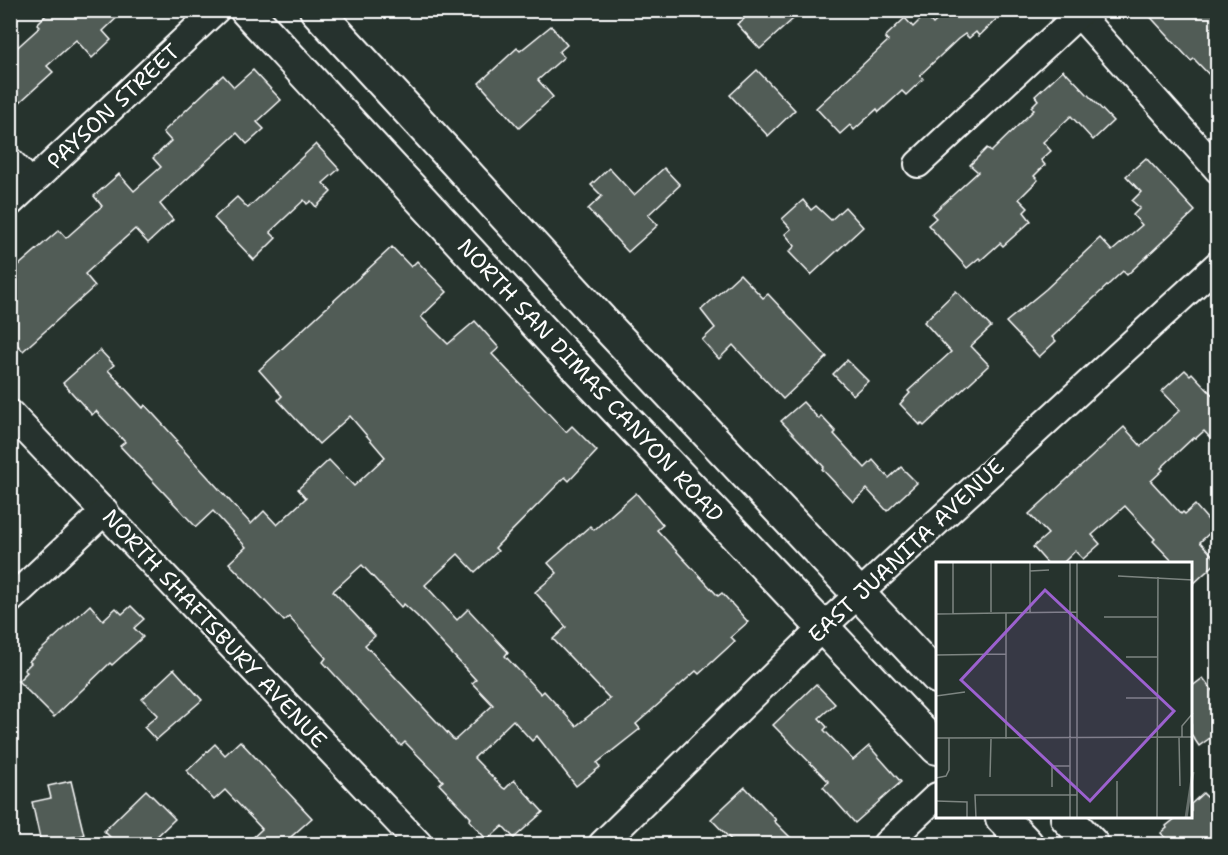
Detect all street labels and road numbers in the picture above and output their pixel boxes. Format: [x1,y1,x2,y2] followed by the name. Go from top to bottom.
[41,37,186,176] street label: PAYSON STREET
[451,232,730,528] street label: NORTH SAN DIMAS CANYON ROAD
[802,452,1011,649] street label: EAST JUANITA AVENUE
[96,503,333,754] street label: NORTH SHAFTSBURY AVENUE

